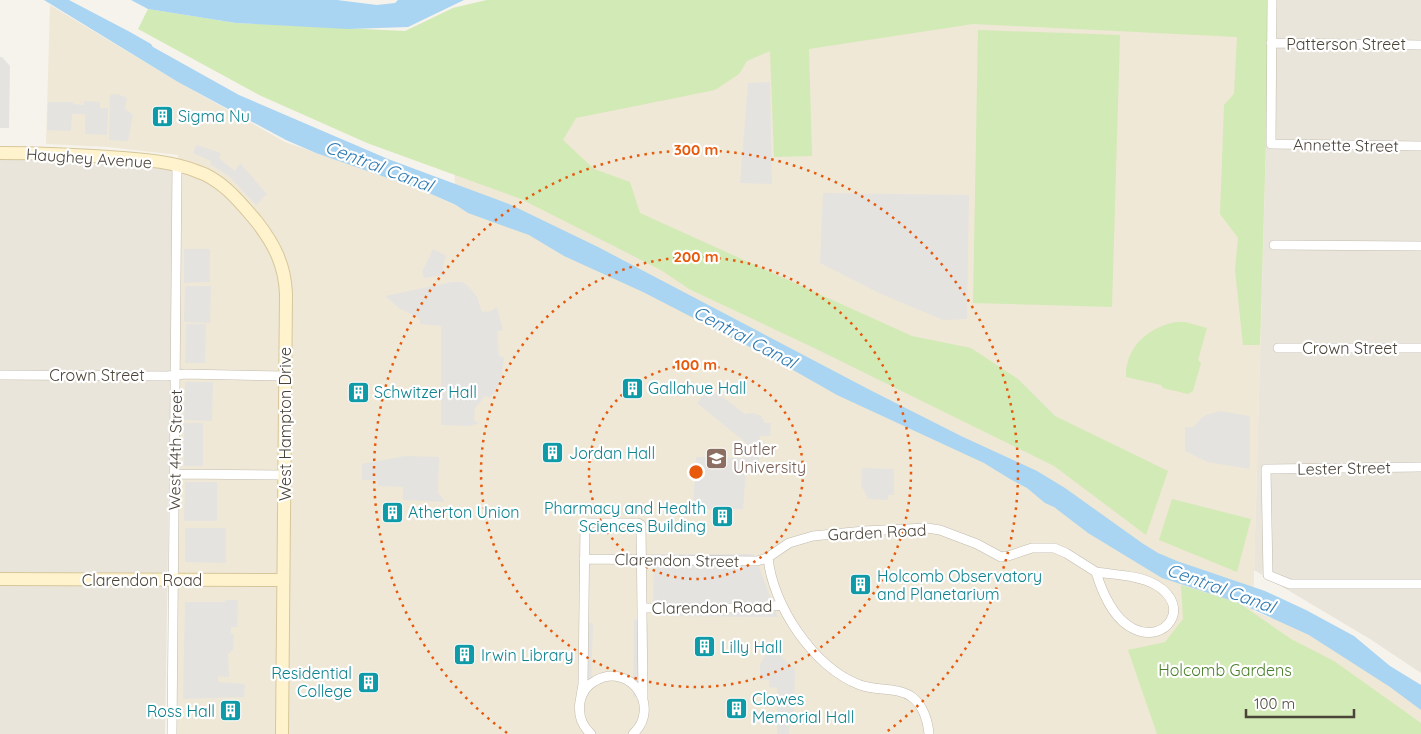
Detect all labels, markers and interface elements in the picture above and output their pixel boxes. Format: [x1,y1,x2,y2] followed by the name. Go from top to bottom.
[1286,34,1406,54] street label: Patterson Street
[150,104,174,128] building icon: Sigma Nu
[178,106,250,126] place label: Sigma Nu
[1293,134,1399,156] street label: Annette Street
[322,135,438,198] water label: Central Canal
[674,140,718,159] text: 300 m
[25,144,153,172] street label: Haughey Avenue
[674,247,719,266] text: 200 m
[690,300,802,375] water label: Central Canal
[1302,338,1398,358] street label: Crown Street
[275,347,295,501] street label: West Hampton Drive
[675,355,717,374] text: 100 m
[49,365,145,385] street label: Crown Street
[620,376,644,400] building icon: Gallahue Hall
[648,378,746,398] place label: Gallahue Hall
[346,380,370,404] building icon: Schwitzer Hall
[374,382,477,402] place label: Schwitzer Hall
[164,389,186,511] street label: West 44th Street
[733,439,806,477] place label: Butler University
[541,441,565,465] building icon: Jordan Hall
[569,443,655,463] place label: Jordan Hall
[705,446,729,470] school or university icon: Butler University
[1297,457,1391,479] street label: Lester Street
[687,463,705,481] centre of rings
[544,498,706,536] place label: Pharmacy and Health Sciences Building
[380,500,404,524] building icon: Atherton Union
[408,502,520,522] place label: Atherton Union
[710,505,734,529] building icon: Pharmacy and Health Sciences Building
[827,519,927,545] street label: Garden Road
[615,549,739,571] street label: Clarendon Street
[1164,558,1280,619] water label: Central Canal
[877,566,1042,604] place label: Holcomb Observatory and Planetarium
[82,570,202,590] street label: Clarendon Road
[849,573,873,597] building icon: Holcomb Observatory and Planetarium
[652,596,772,618] street label: Clarendon Road
[693,635,717,659] building icon: Lilly Hall
[721,637,782,657] place label: Lilly Hall
[453,643,477,667] building icon: Irwin Library
[481,645,574,665] place label: Irwin Library
[1158,660,1292,680] park label: Holcomb Gardens
[271,663,352,701] place label: Residential College
[356,670,380,694] building icon: Residential College
[1246,686,1354,718] scale bar
[752,689,854,727] place label: Clowes Memorial Hall
[1254,694,1295,713] text: 100 m
[724,696,748,720] building icon: Clowes Memorial Hall
[219,699,243,723] building icon: Ross Hall
[147,701,215,721] place label: Ross Hall

